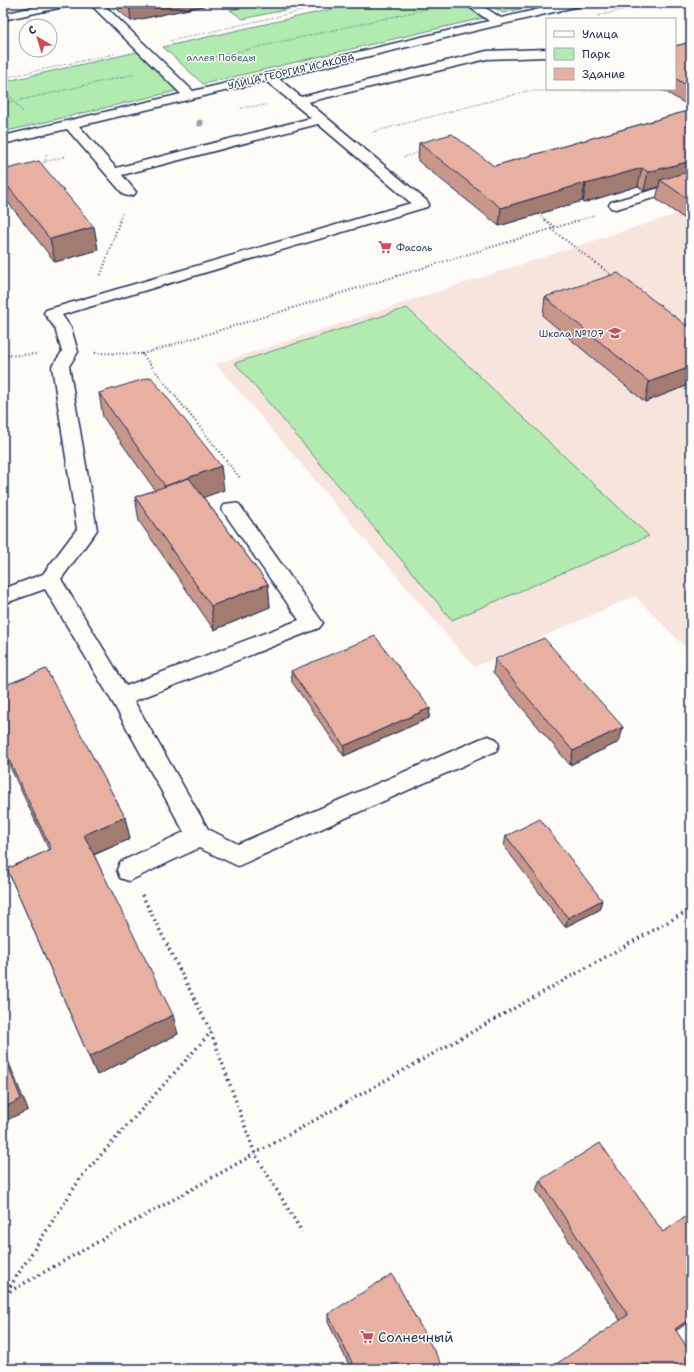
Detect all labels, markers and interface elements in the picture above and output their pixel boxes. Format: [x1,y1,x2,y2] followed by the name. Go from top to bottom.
[18,18,58,58] north arrow
[546,18,676,90] legend
[25,22,40,39] text: С
[582,26,619,42] text: Улица
[582,46,611,62] text: Парк
[186,51,256,64] park label: аллея Победы
[226,51,356,92] street label: УЛИЦА ГЕОРГИЯ ИСАКОВА
[582,66,626,82] text: Здание
[377,239,393,255] supermarket icon: Фасоль
[396,241,432,254] place label: Фасоль
[607,325,623,341] school or university icon: Школа №107
[539,327,604,340] place label: Школа №107
[378,1328,453,1346] place label: Солнечный
[359,1329,375,1345] supermarket icon: Солнечный

